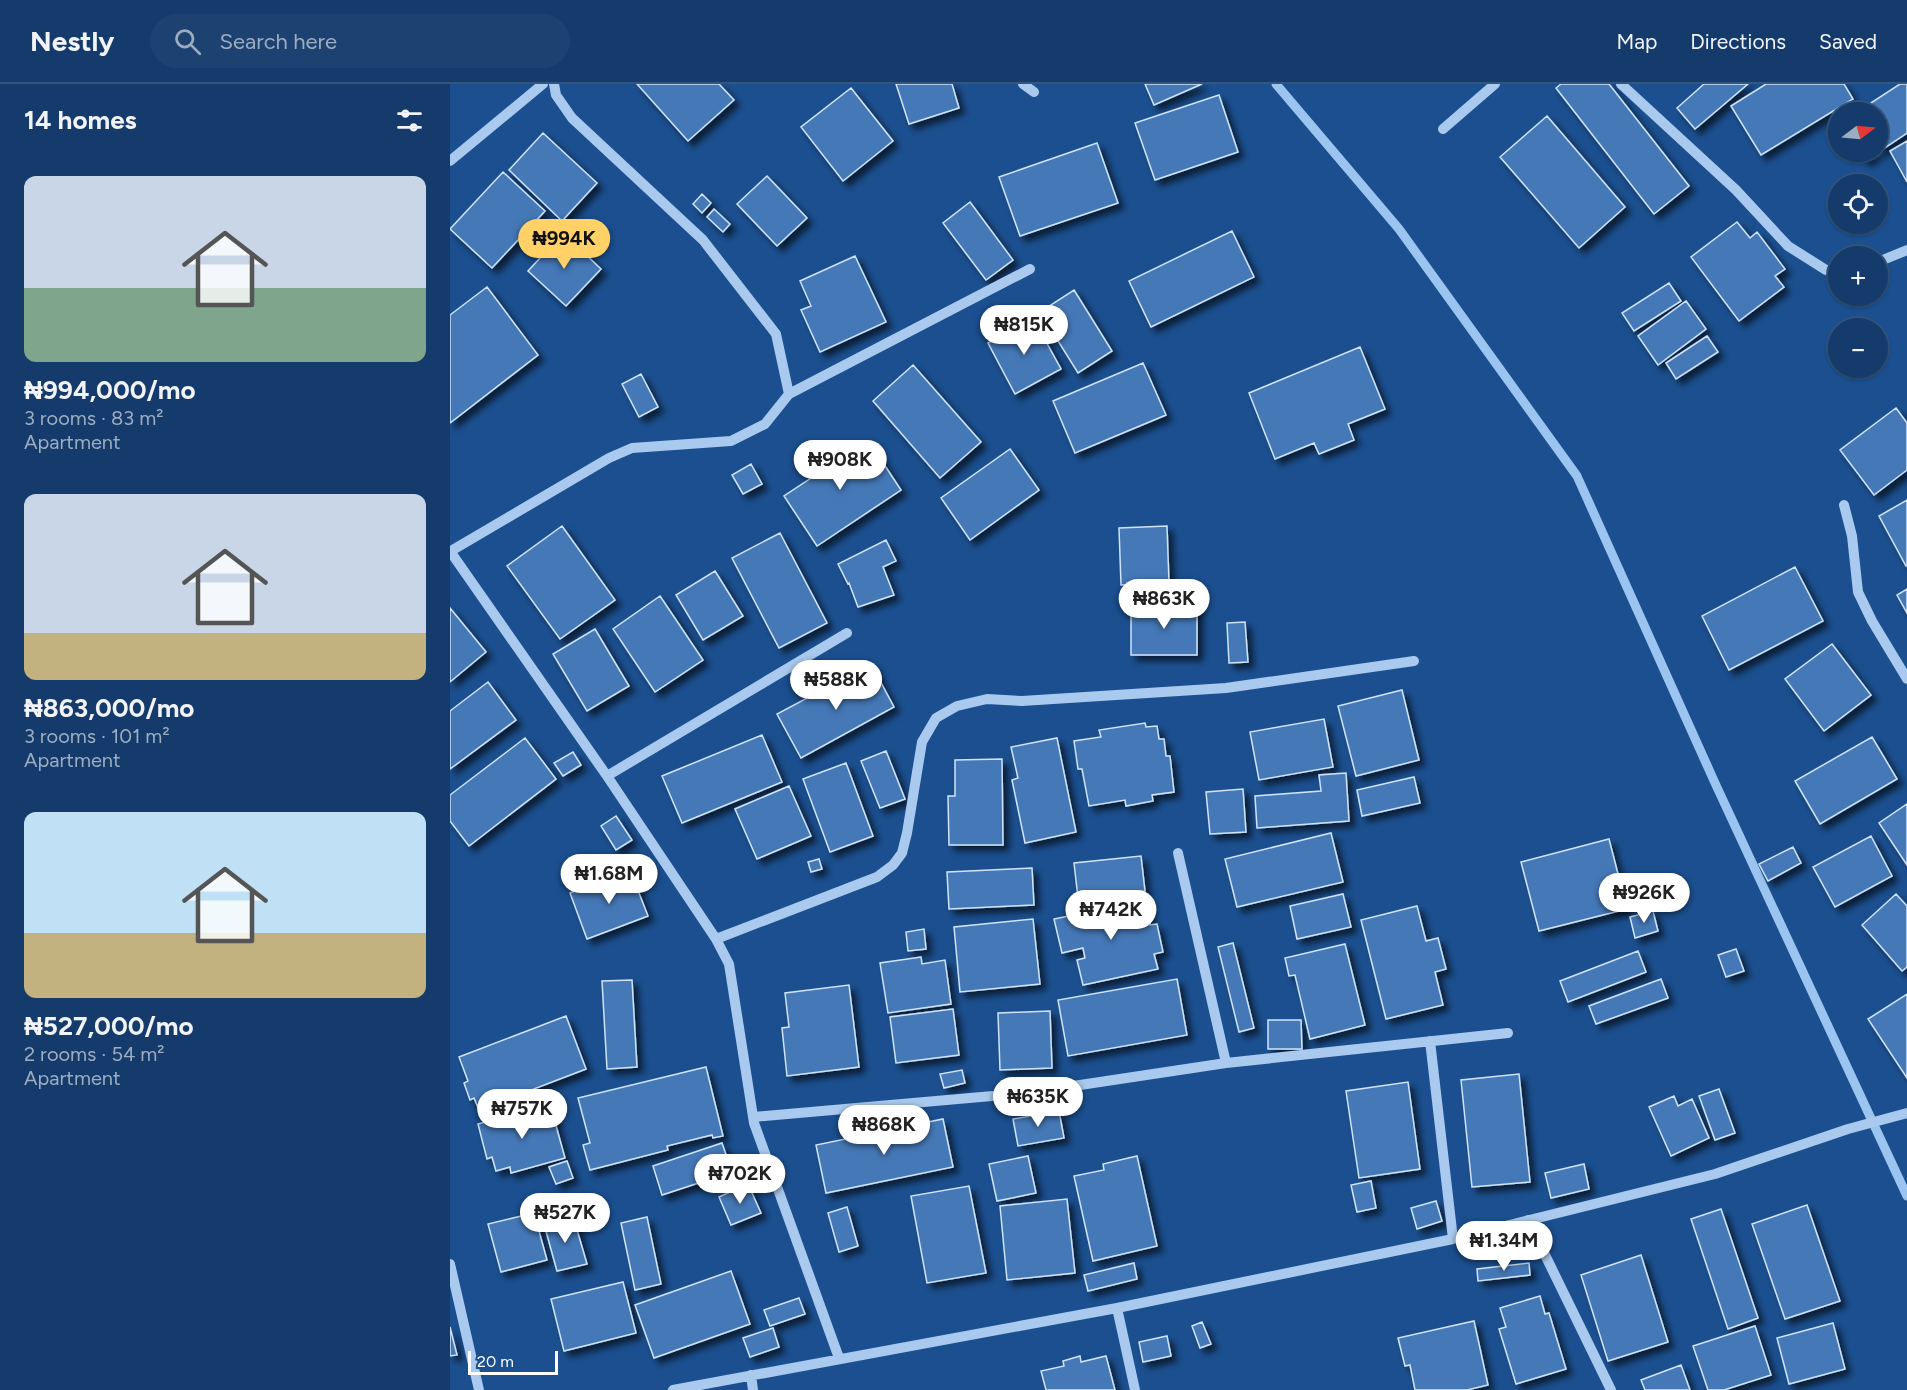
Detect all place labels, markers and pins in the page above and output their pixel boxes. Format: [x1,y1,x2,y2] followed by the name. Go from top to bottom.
[522,219,606,270] pin: ₦994K
[982,305,1066,356] pin: ₦815K
[798,440,882,491] pin: ₦908K
[1122,579,1206,630] pin: ₦863K
[794,660,878,711] pin: ₦588K
[560,854,658,905] pin: ₦1.68M
[1602,873,1686,924] pin: ₦926K
[1069,890,1153,941] pin: ₦742K
[996,1077,1080,1128] pin: ₦635K
[480,1089,564,1140] pin: ₦757K
[842,1105,926,1156] pin: ₦868K
[698,1154,782,1205] pin: ₦702K
[523,1193,607,1244] pin: ₦527K
[1455,1221,1553,1272] pin: ₦1.34M

